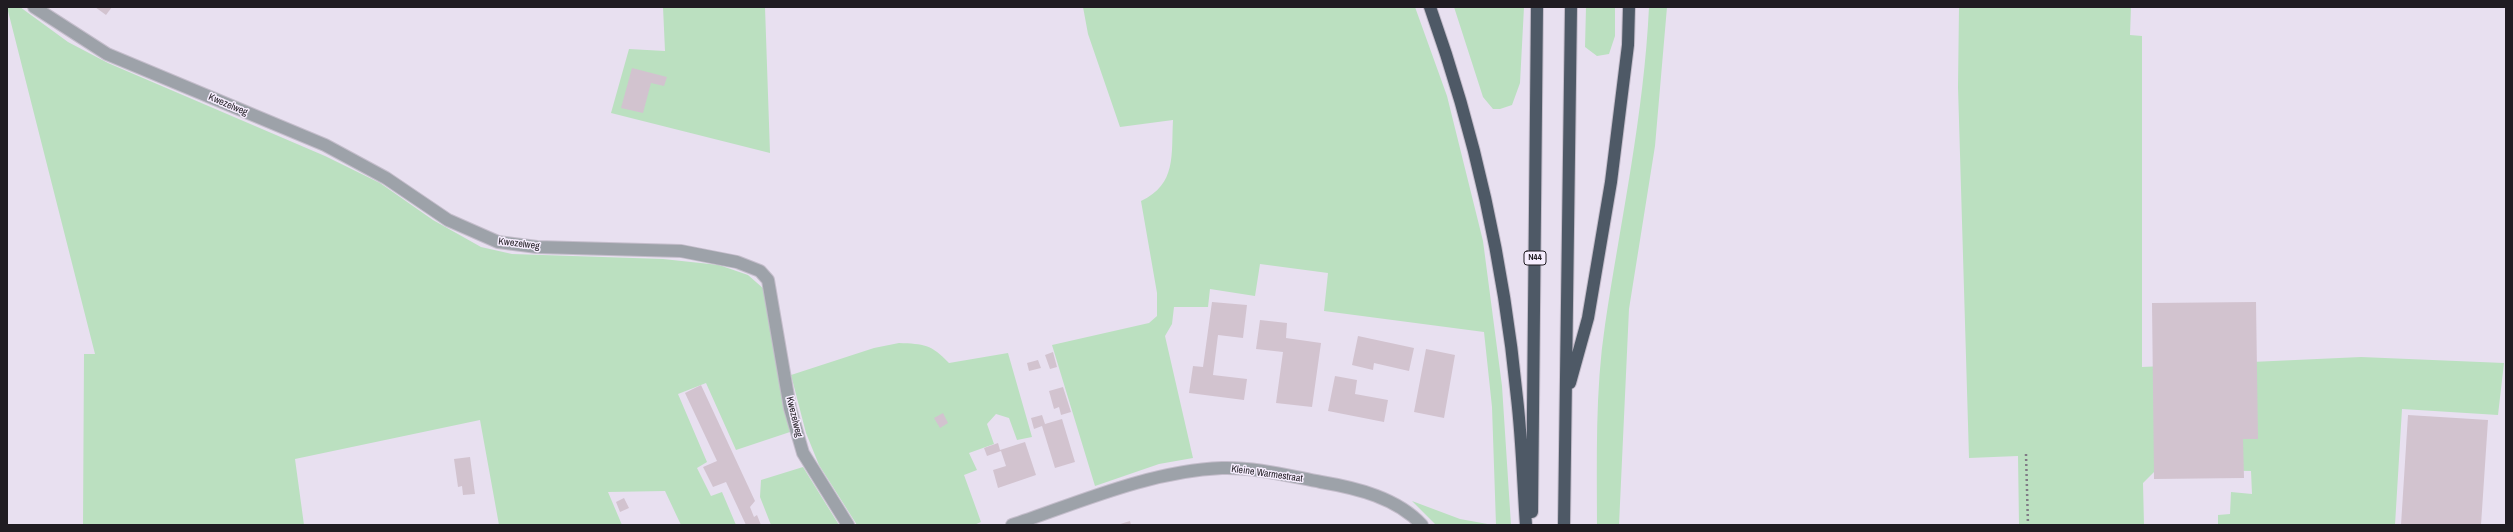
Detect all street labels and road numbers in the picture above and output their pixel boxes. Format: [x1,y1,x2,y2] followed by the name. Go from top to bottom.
[207,91,249,119] street label: Kwezelweg
[498,236,540,252] street label: Kwezelweg
[1524,251,1546,265] road number: N44
[783,395,805,439] street label: Kwezelweg
[1230,463,1304,485] street label: Kleine Warmestraat

